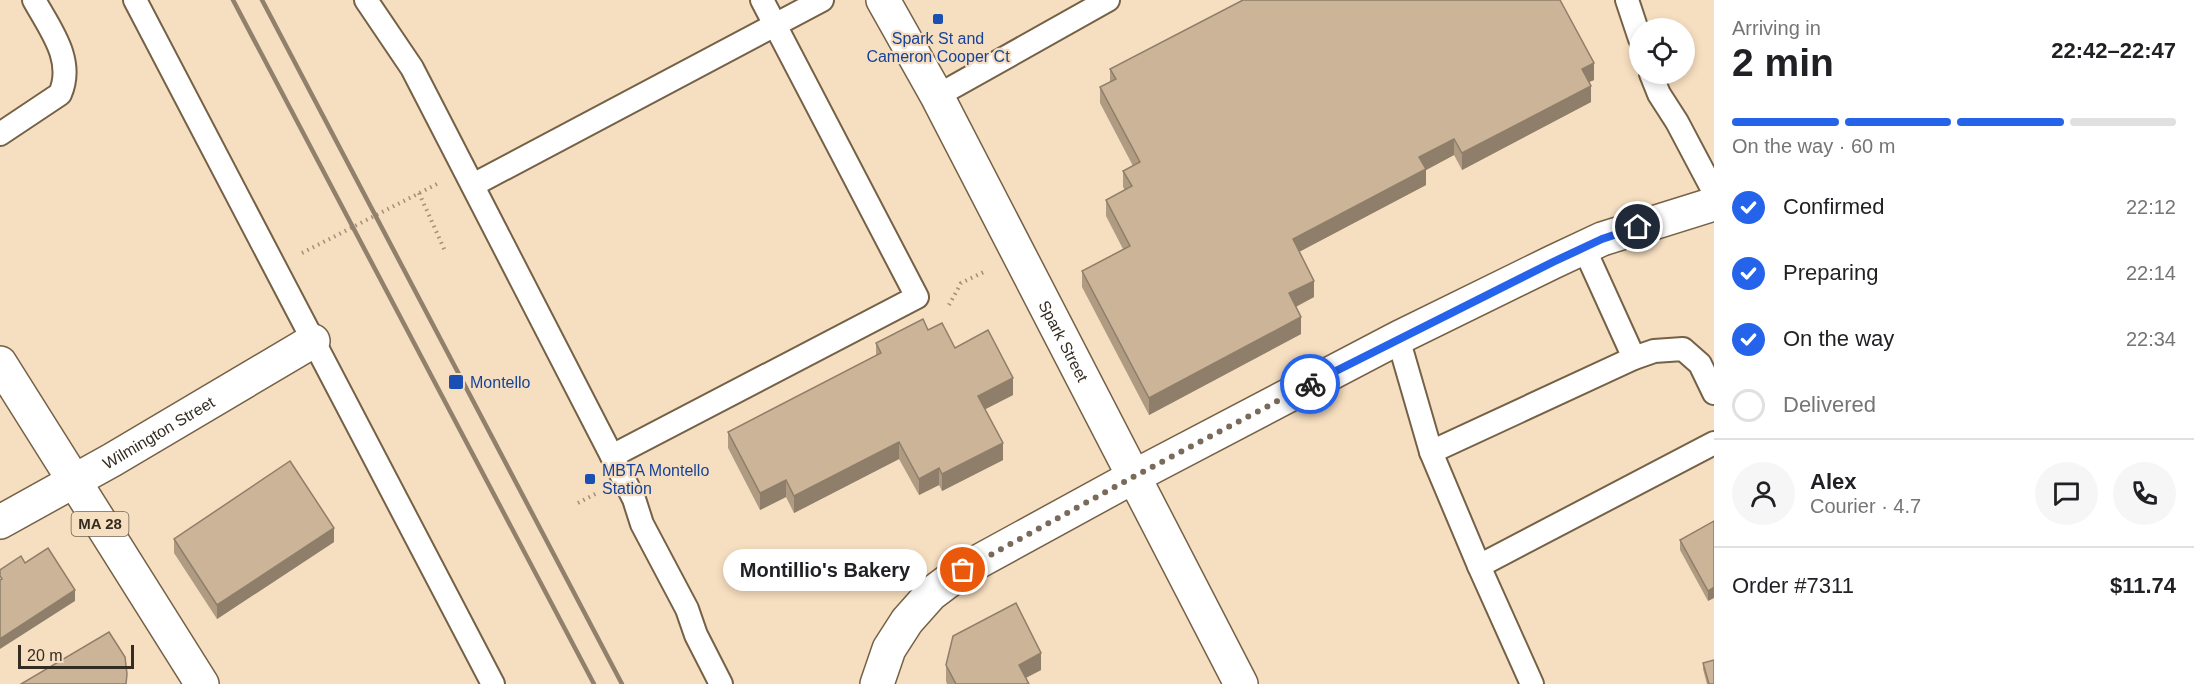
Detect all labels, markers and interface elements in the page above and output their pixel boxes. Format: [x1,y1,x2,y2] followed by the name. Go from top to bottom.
[931,12,945,26] marker: Spark St and Cameron Cooper Ct
[1732,17,1821,39] text: Arriving in
[1629,18,1695,84] map controls
[1629,18,1695,84] button: locate
[866,30,1010,65] place label: Spark St and Cameron Cooper Ct
[2051,38,2176,63] text: 22:42–22:47
[1732,41,1834,84] text: 2 min
[1732,135,1895,157] text: On the way · 60 m
[1732,191,1765,224] icon: check
[1783,194,1884,219] text: Confirmed
[2126,196,2176,218] text: 22:12
[1612,201,1663,252] pin
[1621,210,1654,243] icon: home
[1732,257,1765,290] icon: check
[1783,260,1878,285] text: Preparing
[2126,262,2176,284] text: 22:14
[1035,298,1091,385] street label: Spark Street
[1732,323,1765,356] icon: check
[1783,326,1894,351] text: On the way
[2126,328,2176,350] text: 22:34
[1280,354,1340,414] courier
[1294,368,1327,401] icon: bike
[447,373,465,391] marker: Montello
[470,374,531,391] place label: Montello
[1783,392,1876,417] text: Delivered
[100,393,218,472] street label: Wilmington Street
[602,462,709,497] place label: MBTA Montello Station
[1732,462,1795,525] button: person
[2035,462,2098,525] button: chat
[2113,462,2176,525] button: phone
[1810,469,1856,494] text: Alex
[583,472,597,486] marker: MBTA Montello Station
[1810,495,1921,517] text: Courier · 4.7
[72,512,128,536] road number: MA 28
[937,544,988,595] pin
[723,549,927,591] callout: Montillio's Bakery
[946,553,979,586] icon: bag
[740,559,910,581] text: Montillio's Bakery
[1732,573,1854,598] text: Order #7311
[2110,573,2176,598] text: $11.74
[18,642,134,670] scale bar
[27,647,63,664] text: 20 m

